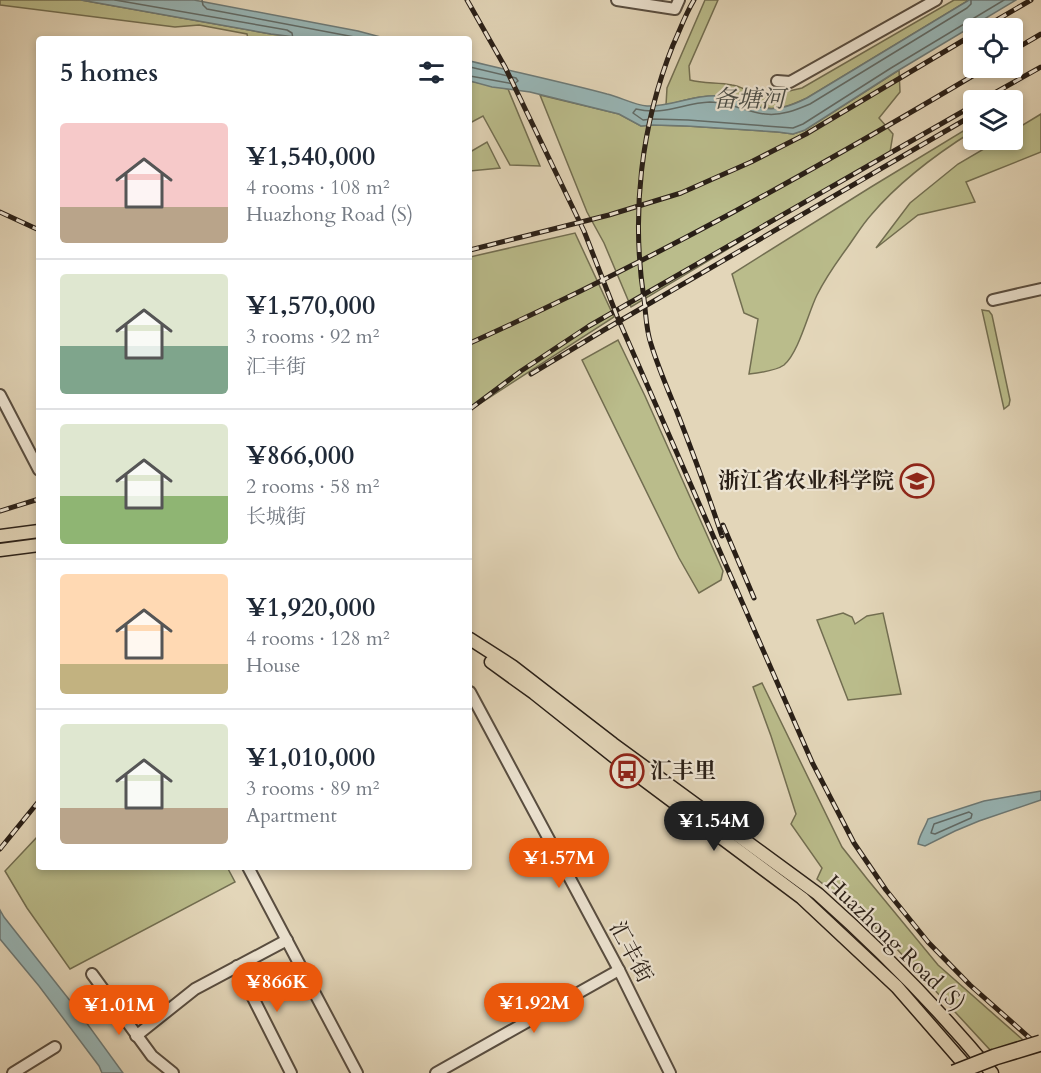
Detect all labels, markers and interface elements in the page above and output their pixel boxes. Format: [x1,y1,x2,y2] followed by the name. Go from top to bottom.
[963,18,1023,150] map controls
[963,18,1023,78] button: locate
[60,55,158,90] text: 5 homes
[415,56,448,89] icon: filters
[713,83,789,116] water label: 备塘河
[963,90,1023,150] button: layers
[246,139,375,174] text: ¥1,540,000
[108,147,180,219] icon: home
[246,174,390,201] text: 4 rooms · 108 m²
[246,201,413,228] text: Huazhong Road (S)
[246,288,375,323] text: ¥1,570,000
[108,298,180,370] icon: home
[246,323,379,350] text: 3 rooms · 92 m²
[246,353,306,380] text: 汇丰街
[246,438,354,473] text: ¥866,000
[108,448,180,520] icon: home
[899,463,935,499] school or university icon: 浙江省农业科学院
[718,466,894,496] place label: 浙江省农业科学院
[246,473,379,500] text: 2 rooms · 58 m²
[246,503,306,530] text: 长城街
[246,590,375,625] text: ¥1,920,000
[108,598,180,670] icon: home
[246,625,390,652] text: 4 rooms · 128 m²
[246,652,300,679] text: House
[246,740,375,775] text: ¥1,010,000
[108,748,180,820] icon: home
[609,753,645,789] bus stop icon: 汇丰里
[650,756,716,786] place label: 汇丰里
[246,775,379,802] text: 3 rooms · 89 m²
[665,801,763,852] pin: ¥1.54M
[246,802,337,829] text: Apartment
[678,807,750,834] text: ¥1.54M
[510,838,608,889] pin: ¥1.57M
[523,844,595,871] text: ¥1.57M
[818,868,972,1018] street label: Huazhong Road (S)
[602,916,660,988] street label: 汇丰街
[235,962,319,1013] pin: ¥866K
[246,968,308,995] text: ¥866K
[485,983,583,1034] pin: ¥1.92M
[70,985,168,1036] pin: ¥1.01M
[498,989,570,1016] text: ¥1.92M
[83,991,155,1018] text: ¥1.01M

